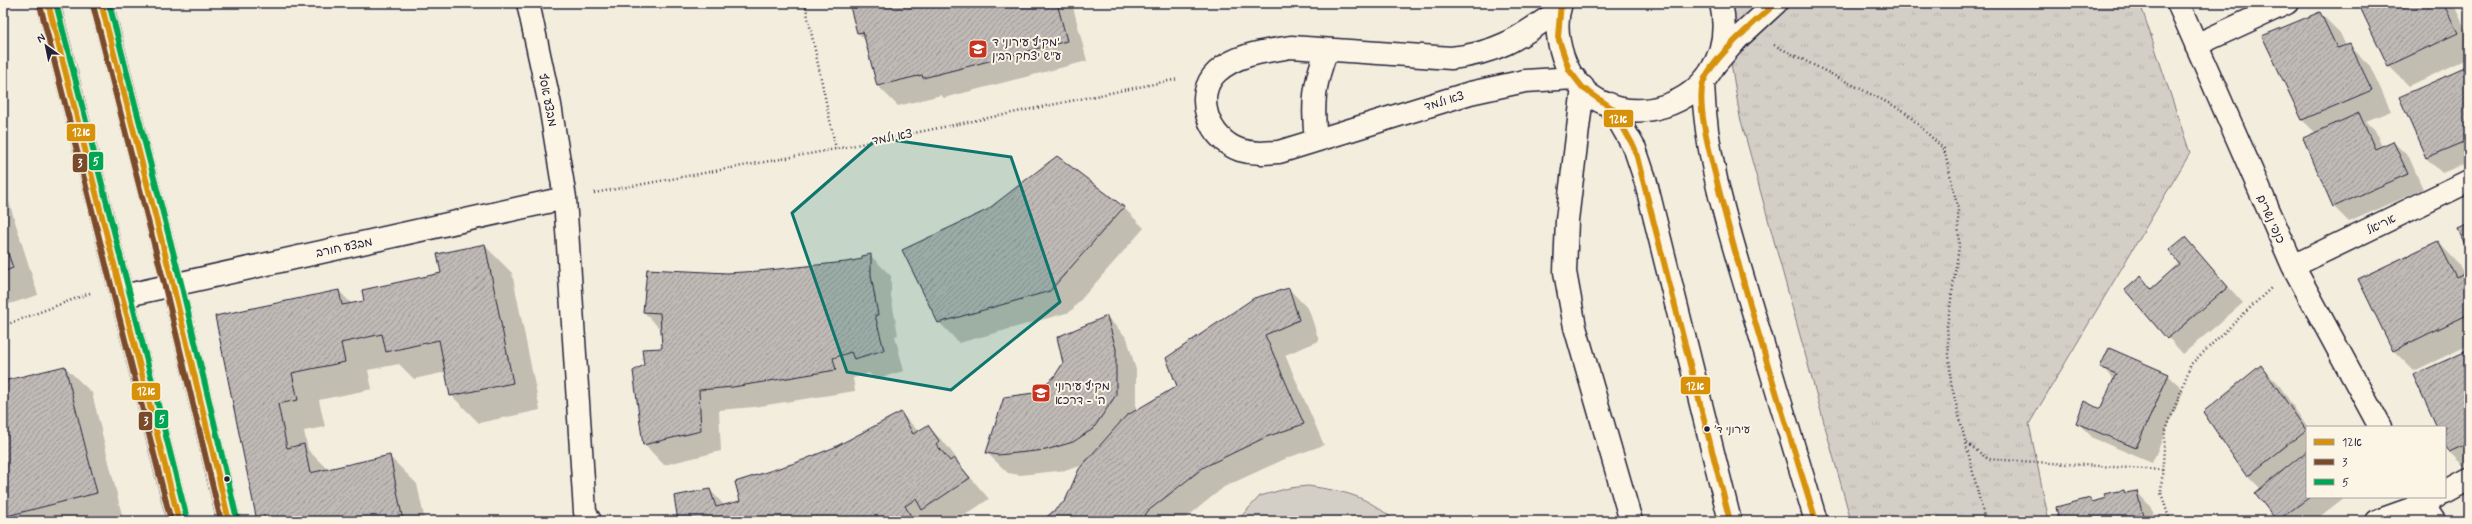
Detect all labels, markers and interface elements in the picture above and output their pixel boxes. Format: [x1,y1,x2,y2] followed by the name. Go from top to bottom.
[26,26,66,66] north arrow
[34,31,48,46] text: N
[992,35,1061,65] place label: מקיף עירוני ד' ע"ש יצחק רבין
[967,38,989,60] school or university icon: מקיף עירוני ד' ע"ש יצחק רבין
[534,72,560,128] street label: מבצע אסף
[1422,88,1466,116] street label: צא ולמד
[1603,109,1634,128] line badge: 12א
[1609,113,1627,127] text: 12א
[66,123,96,142] line badge: 12א
[72,126,90,140] text: 12א
[871,126,914,150] street label: צא ולמד
[88,151,104,171] line badge: 5
[72,153,88,173] line badge: 3
[93,155,100,169] text: 5
[78,157,83,171] text: 3
[2252,193,2288,247] street label: כנפי נשרים
[2364,211,2399,239] street label: אריאל
[314,234,374,262] street label: מבצע חורב
[1680,376,1711,395] line badge: 12א
[1055,379,1110,409] place label: מקיף עירוני ה' - דרכא
[1686,380,1704,394] text: 12א
[131,382,161,401] line badge: 12א
[1030,382,1052,404] school or university icon: מקיף עירוני ה' - דרכא
[137,385,155,399] text: 12א
[154,409,169,429] line badge: 5
[138,411,153,431] line badge: 3
[159,413,166,427] text: 5
[144,415,149,429] text: 3
[1714,423,1751,437] place label: עירוני ד׳
[1702,424,1712,434] marker: עירוני ד׳
[2306,426,2446,498] legend
[2342,435,2362,451] text: 12א
[2342,455,2348,471] text: 3
[222,474,232,484] unlabelled marker
[2342,475,2349,491] text: 5

